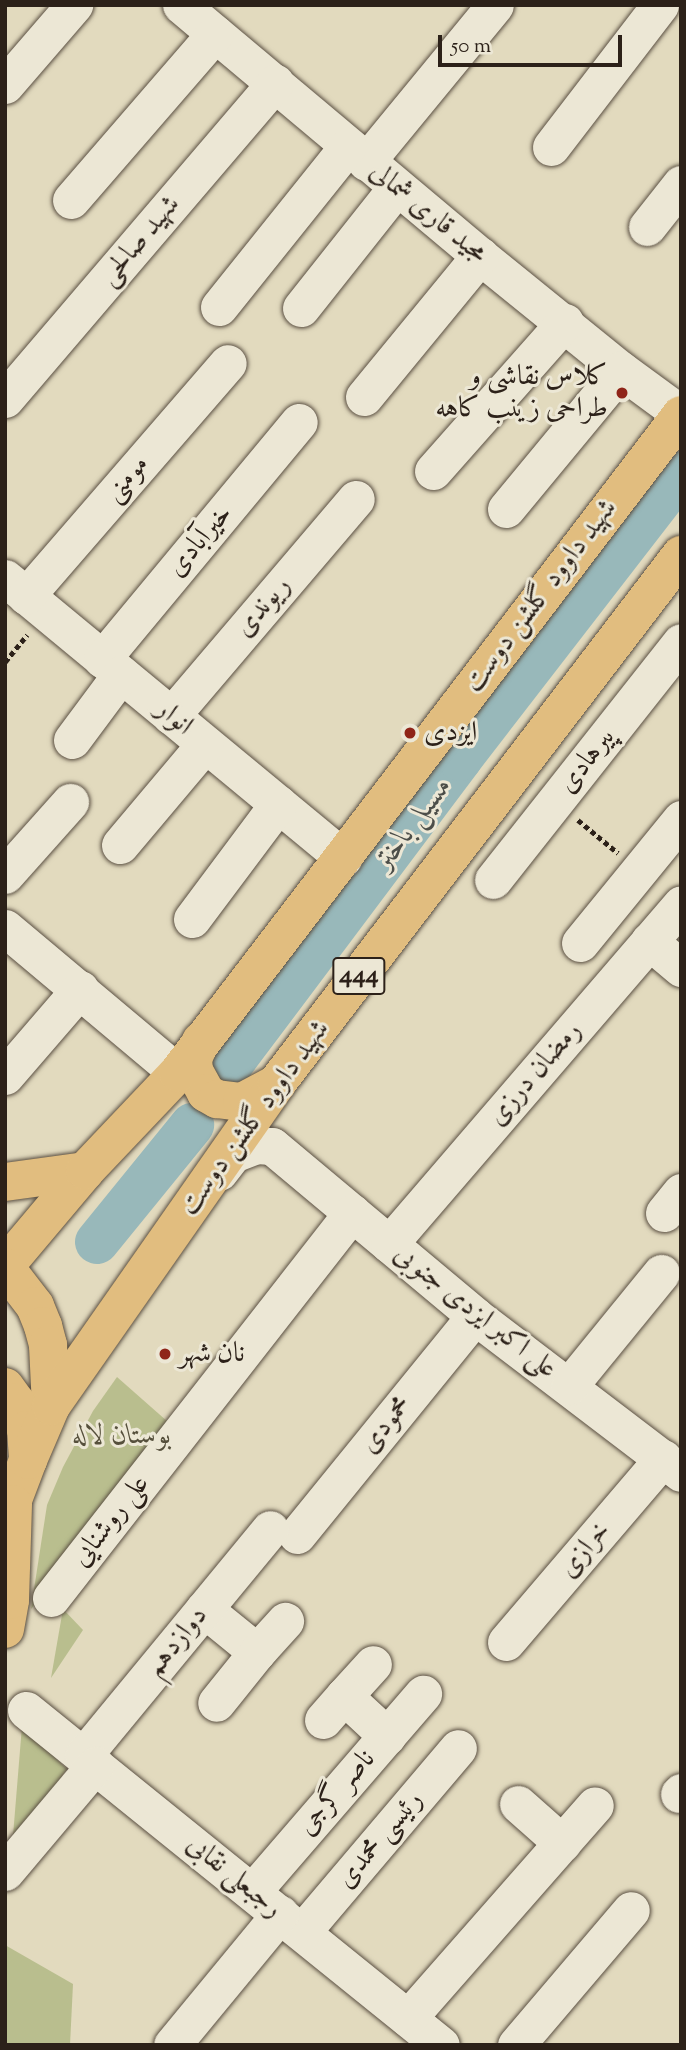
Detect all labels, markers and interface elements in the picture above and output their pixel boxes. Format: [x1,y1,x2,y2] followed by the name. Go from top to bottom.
[441,21,625,65] scale bar
[451,32,491,62] text: 50 m
[362,155,494,271] street label: مجید قاری شمالی
[92,189,188,293] street label: شهید صالحی
[435,360,608,426] place label: کلاس نقاشی و طراحی زینب کاهه
[614,385,630,401] marker: کلاس نقاشی و طراحی زینب کاهه
[97,448,157,510] street label: مومنی
[457,493,625,699] street label: شهید داوود گلشن دوست
[160,498,240,584] street label: خیرآبادی
[228,570,298,644] street label: ریوندی
[149,693,199,743] street label: انوار
[424,716,477,750] place label: ایزدی
[551,722,623,800] street label: پیرهادی
[402,725,418,741] marker: ایزدی
[367,770,461,878] water label: مسیل باختر
[331,953,387,998] road number: 444
[173,1014,337,1222] street label: شهید داوود گلشن دوست
[481,1015,589,1133] street label: رمضان درزی
[386,1238,564,1386] street label: علی اکبر ایزدی جنوبی
[179,1337,245,1371] place label: نان شهر
[157,1346,173,1362] marker: نان شهر
[353,1390,419,1460] street label: محمودی
[72,1419,172,1453] park label: بوستان لاله
[65,1468,157,1574] street label: علی روشنایی
[552,1515,618,1585] street label: خرازی
[138,1600,216,1684] street label: دوازدهم
[291,1743,383,1843] street label: ناصر گرجی
[330,1784,430,1896] street label: رئیسی محمدی
[179,1828,289,1926] street label: رجبعلی نقابی

